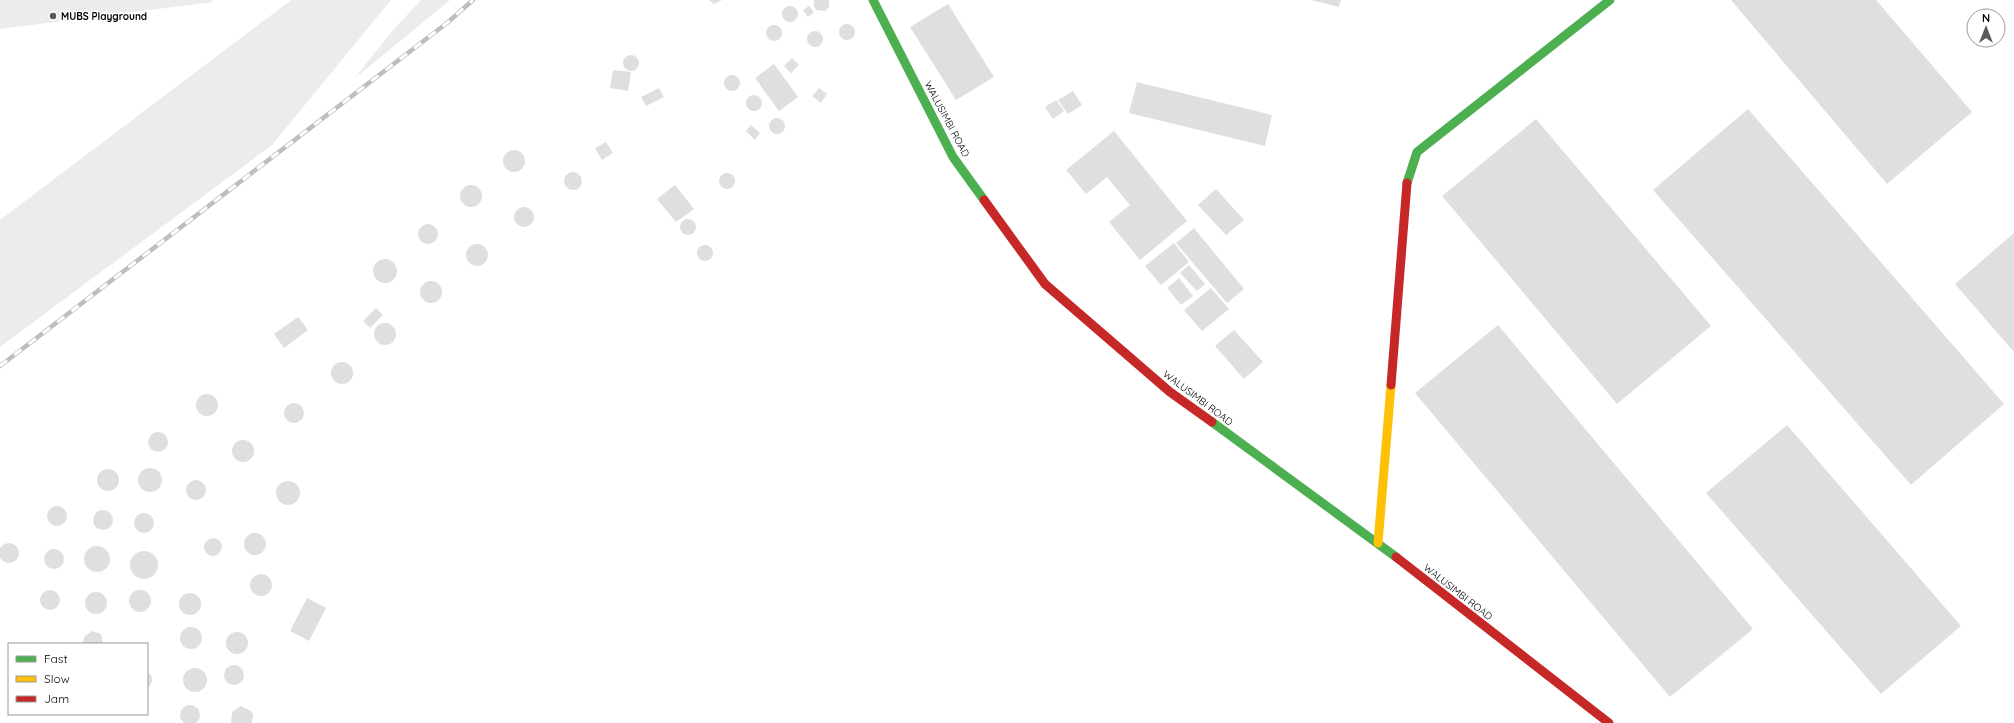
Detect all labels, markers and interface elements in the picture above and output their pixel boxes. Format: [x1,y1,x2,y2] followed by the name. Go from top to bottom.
[1966,8,2006,48] north arrow
[61,10,147,23] place label: MUBS Playground
[48,11,58,21] marker: MUBS Playground
[1982,11,1990,25] text: N
[922,79,972,159] street label: WALUSIMBI ROAD
[1161,368,1235,428] street label: WALUSIMBI ROAD
[1421,561,1495,623] street label: WALUSIMBI ROAD
[8,643,148,715] legend
[44,651,68,666] text: Fast
[44,671,70,686] text: Slow
[44,691,69,706] text: Jam

